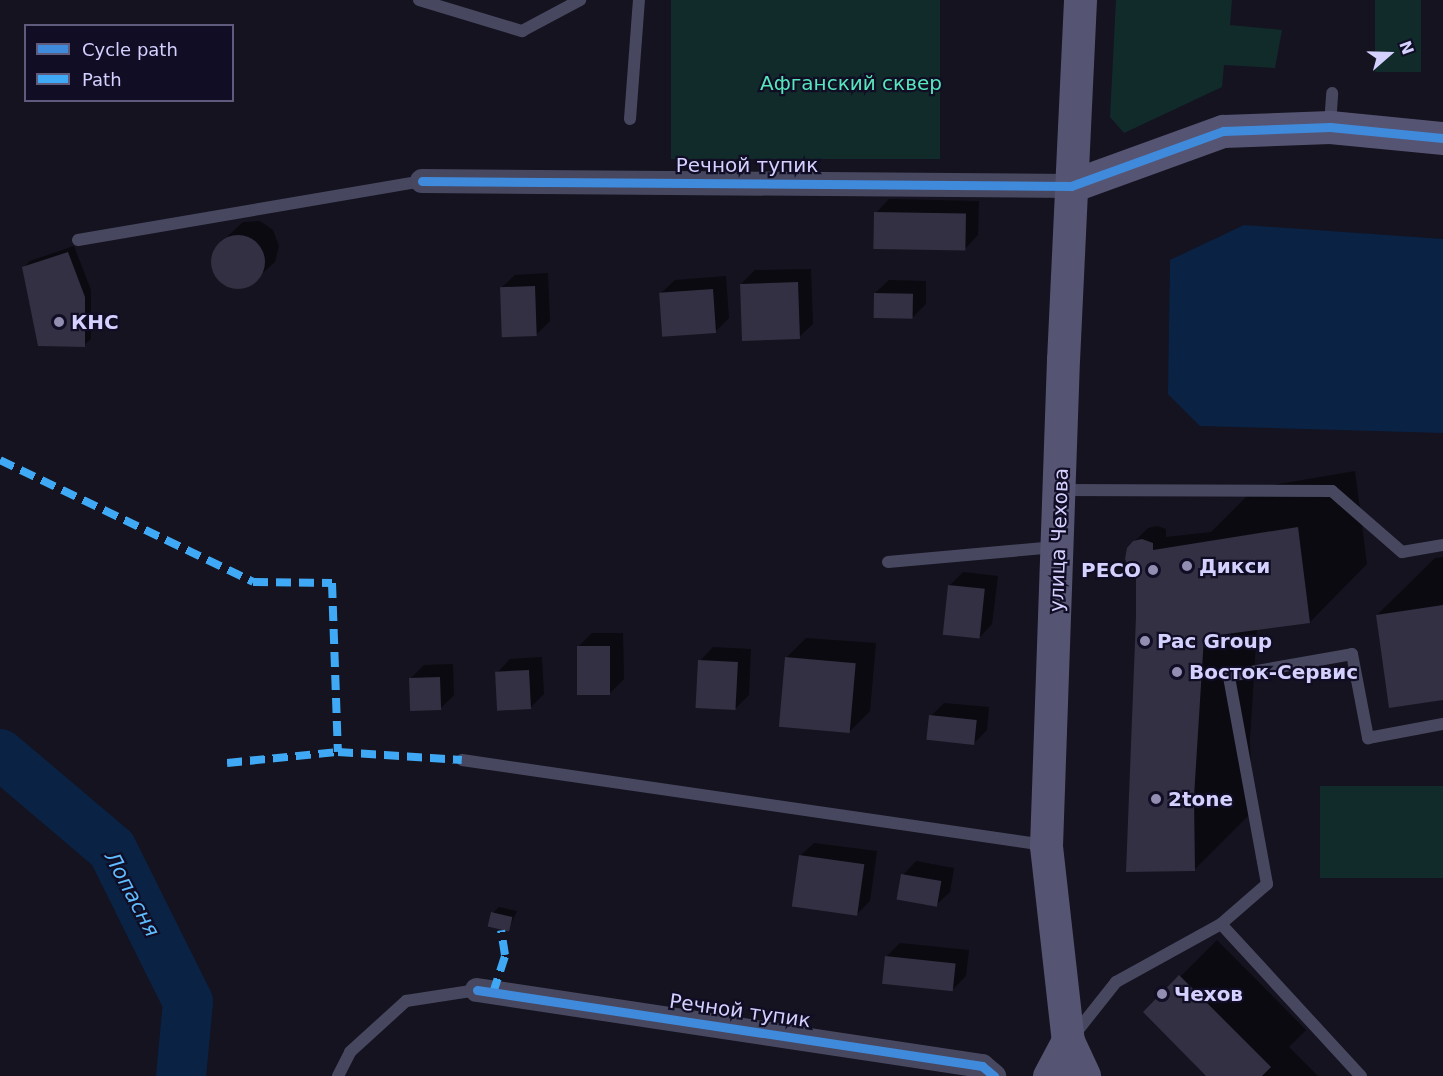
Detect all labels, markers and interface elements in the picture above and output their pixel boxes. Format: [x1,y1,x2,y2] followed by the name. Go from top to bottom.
[24,24,234,102] legend
[1359,24,1419,84] north arrow
[1395,38,1418,57] text: N
[82,39,178,60] text: Cycle path
[82,69,122,90] text: Path
[760,71,942,95] park label: Афганский сквер
[676,153,818,177] street label: Речной тупик
[71,310,119,334] place label: КНС
[52,315,66,329] marker: КНС
[1044,468,1074,612] street label: улица Чехова
[1199,554,1270,578] place label: Дикси
[1081,558,1141,582] place label: РЕСО
[1180,559,1194,573] marker: Дикси
[1146,563,1160,577] marker: РЕСО
[1157,629,1272,653] place label: Pac Group
[1138,634,1152,648] marker: Pac Group
[1189,660,1358,684] place label: Восток-Сервис
[1170,665,1184,679] marker: Восток-Сервис
[1168,787,1233,811] place label: 2tone
[1149,792,1163,806] marker: 2tone
[99,847,165,941] water label: Лопасня
[1174,982,1243,1006] place label: Чехов
[1155,987,1169,1001] marker: Чехов
[668,989,812,1033] street label: Речной тупик

